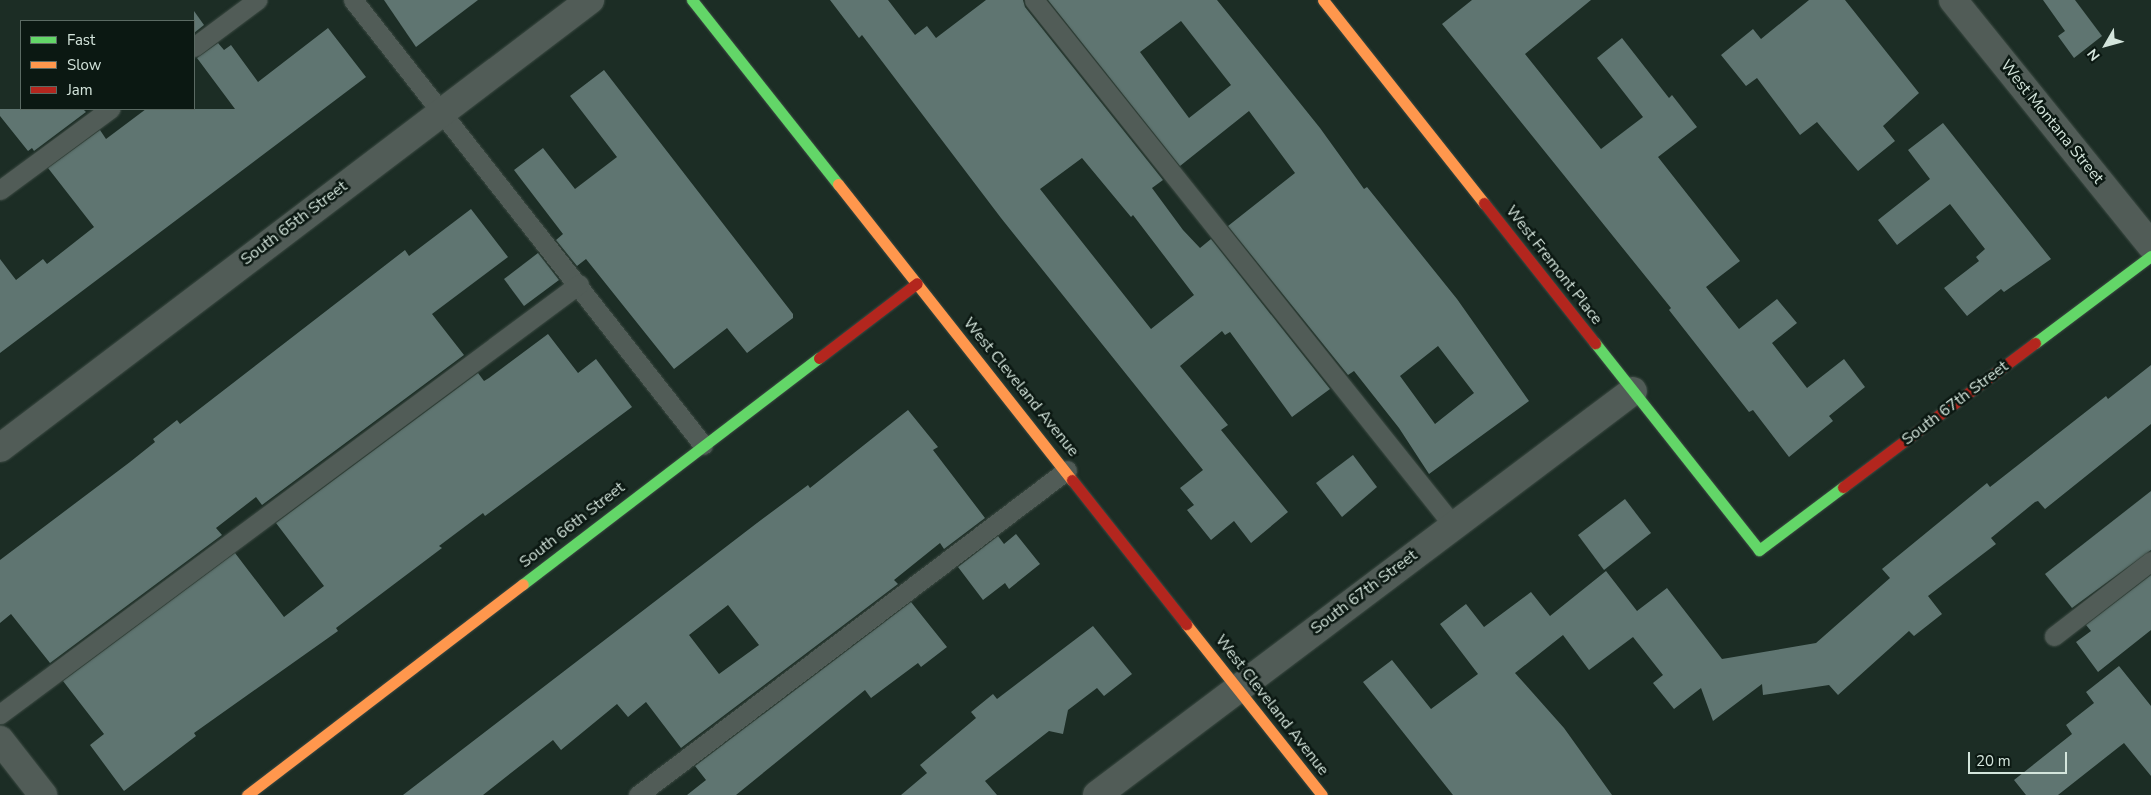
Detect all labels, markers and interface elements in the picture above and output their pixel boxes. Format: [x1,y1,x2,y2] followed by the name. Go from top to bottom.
[20,20,195,110] legend
[2081,20,2131,70] north arrow
[67,30,95,50] text: Fast
[2083,45,2105,65] text: N
[67,55,101,75] text: Slow
[1996,56,2108,188] street label: West Montana Street
[67,80,93,100] text: Jam
[237,177,351,269] street label: South 65th Street
[1502,202,1606,328] street label: West Fremont Place
[959,314,1083,460] street label: West Cleveland Avenue
[1898,357,2012,449] street label: South 67th Street
[516,478,628,572] street label: South 66th Street
[1307,546,1421,638] street label: South 67th Street
[1211,631,1333,779] street label: West Cleveland Avenue
[1971,742,2070,774] scale bar
[1976,751,2011,771] text: 20 m

